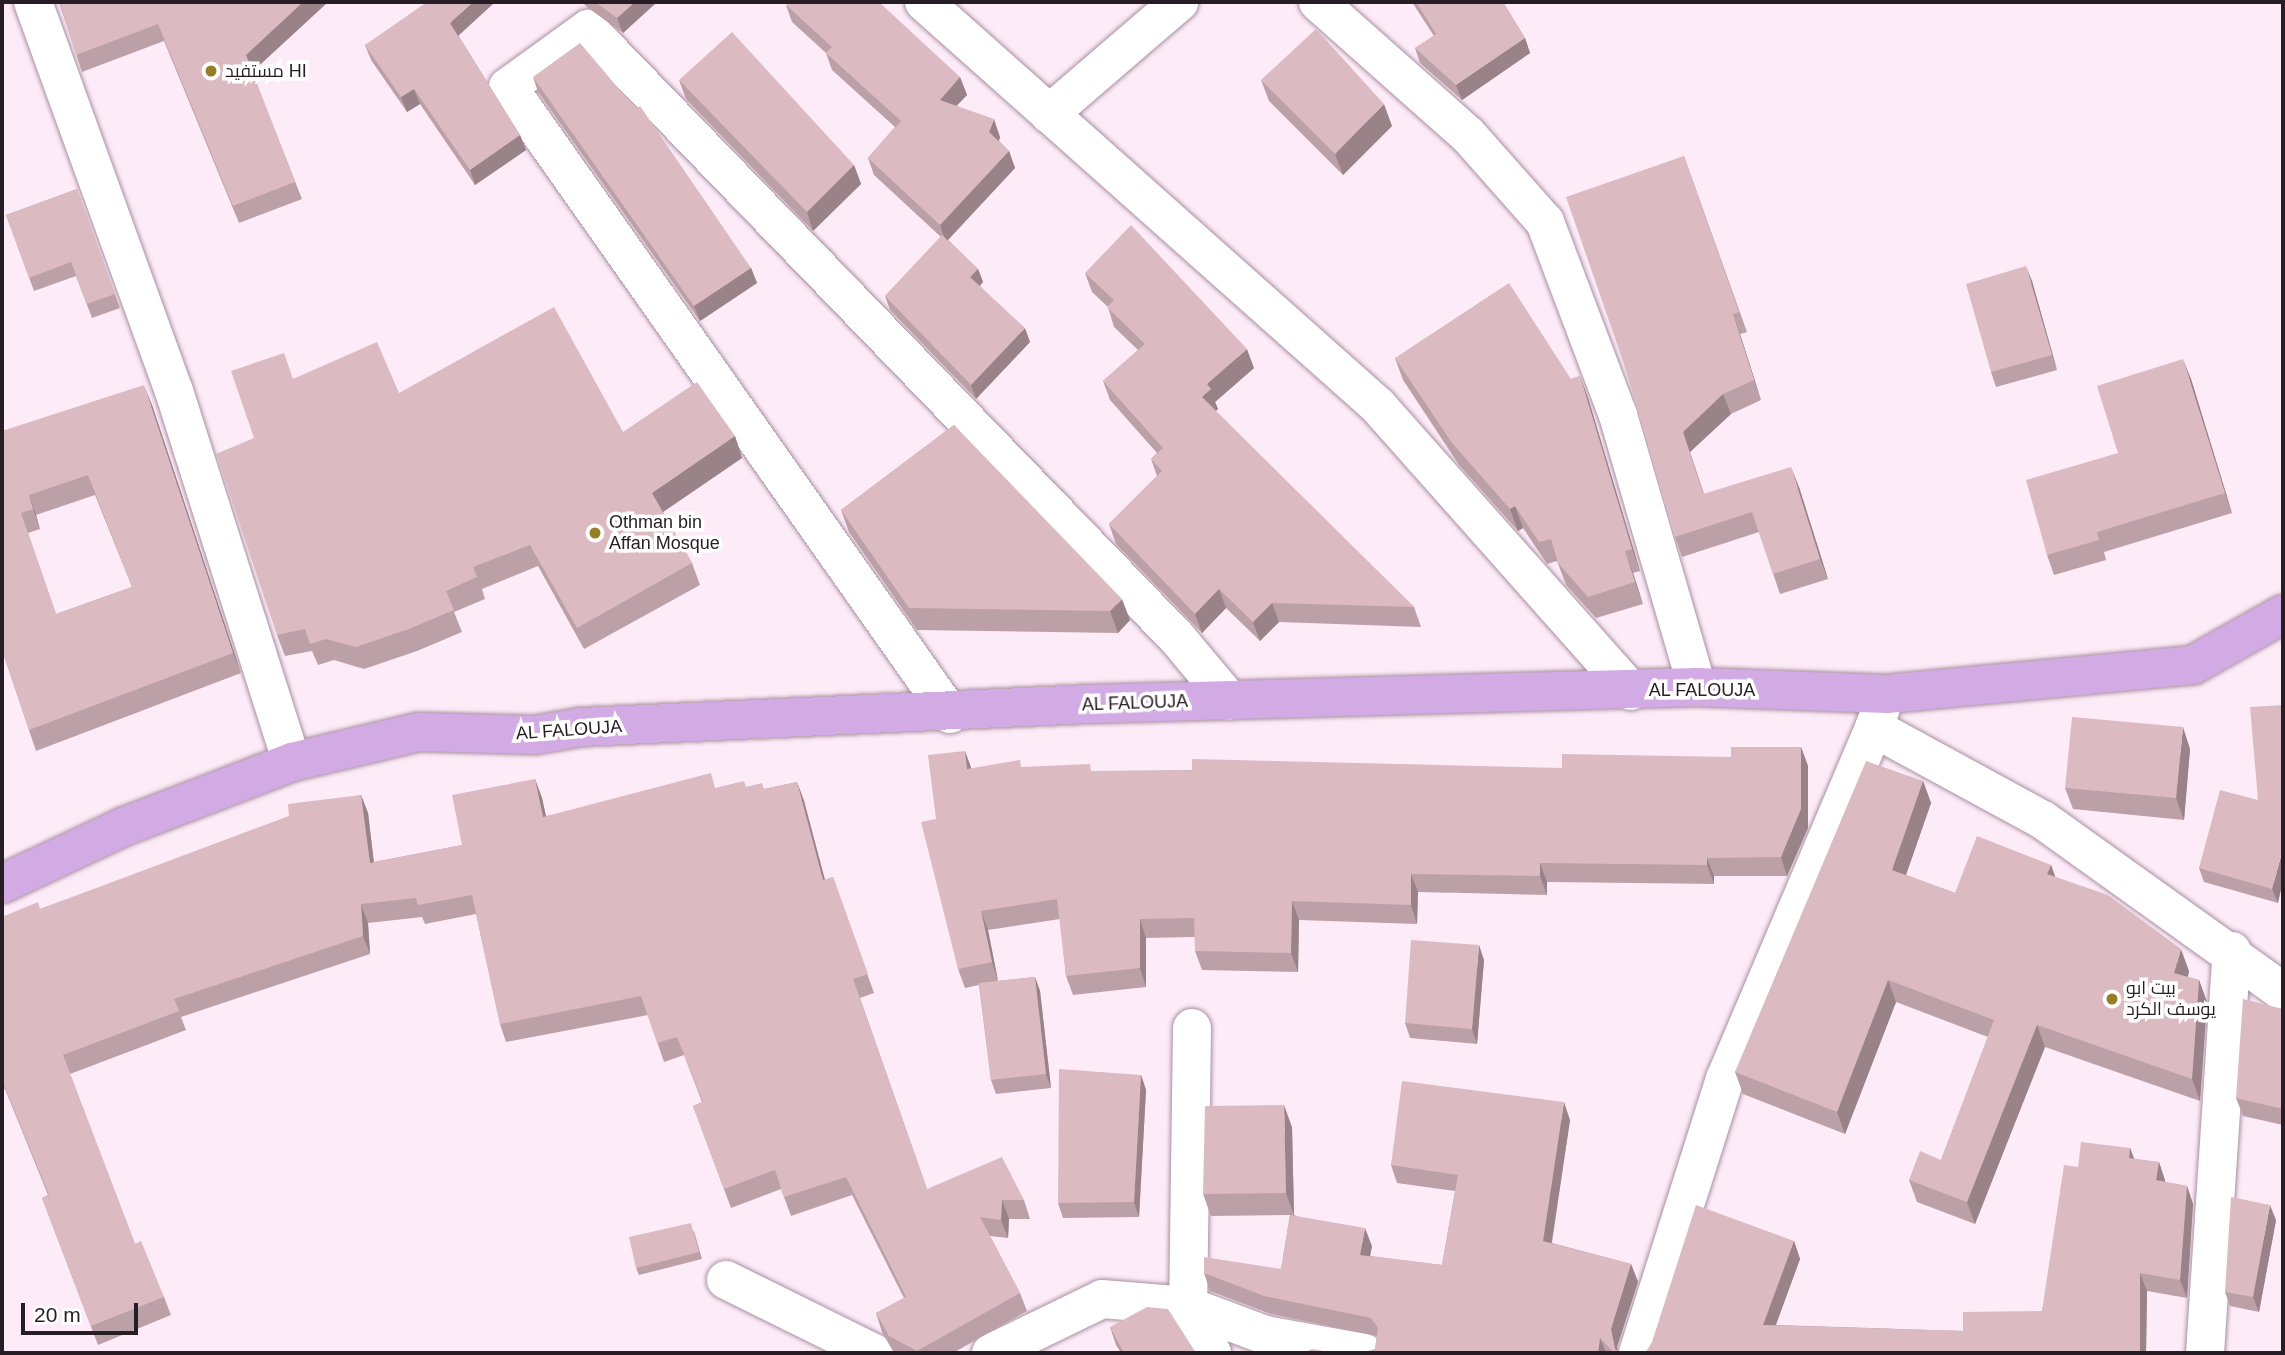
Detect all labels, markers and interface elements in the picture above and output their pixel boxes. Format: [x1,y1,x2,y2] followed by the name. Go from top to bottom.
[225,60,307,82] place label: مستفيد HI
[203,63,219,79] marker: مستفيد HI
[609,512,720,554] place label: Othman bin Affan Mosque
[587,525,603,541] marker: Othman bin Affan Mosque
[1648,679,1756,701] street label: AL FALOUJA
[1081,690,1189,716] street label: AL FALOUJA
[515,715,623,745] street label: AL FALOUJA
[2126,978,2216,1020] place label: بيت ابو يوسف الكرد
[2104,991,2120,1007] marker: بيت ابو يوسف الكرد
[24,1288,142,1332] scale bar
[34,1303,81,1326] text: 20 m

